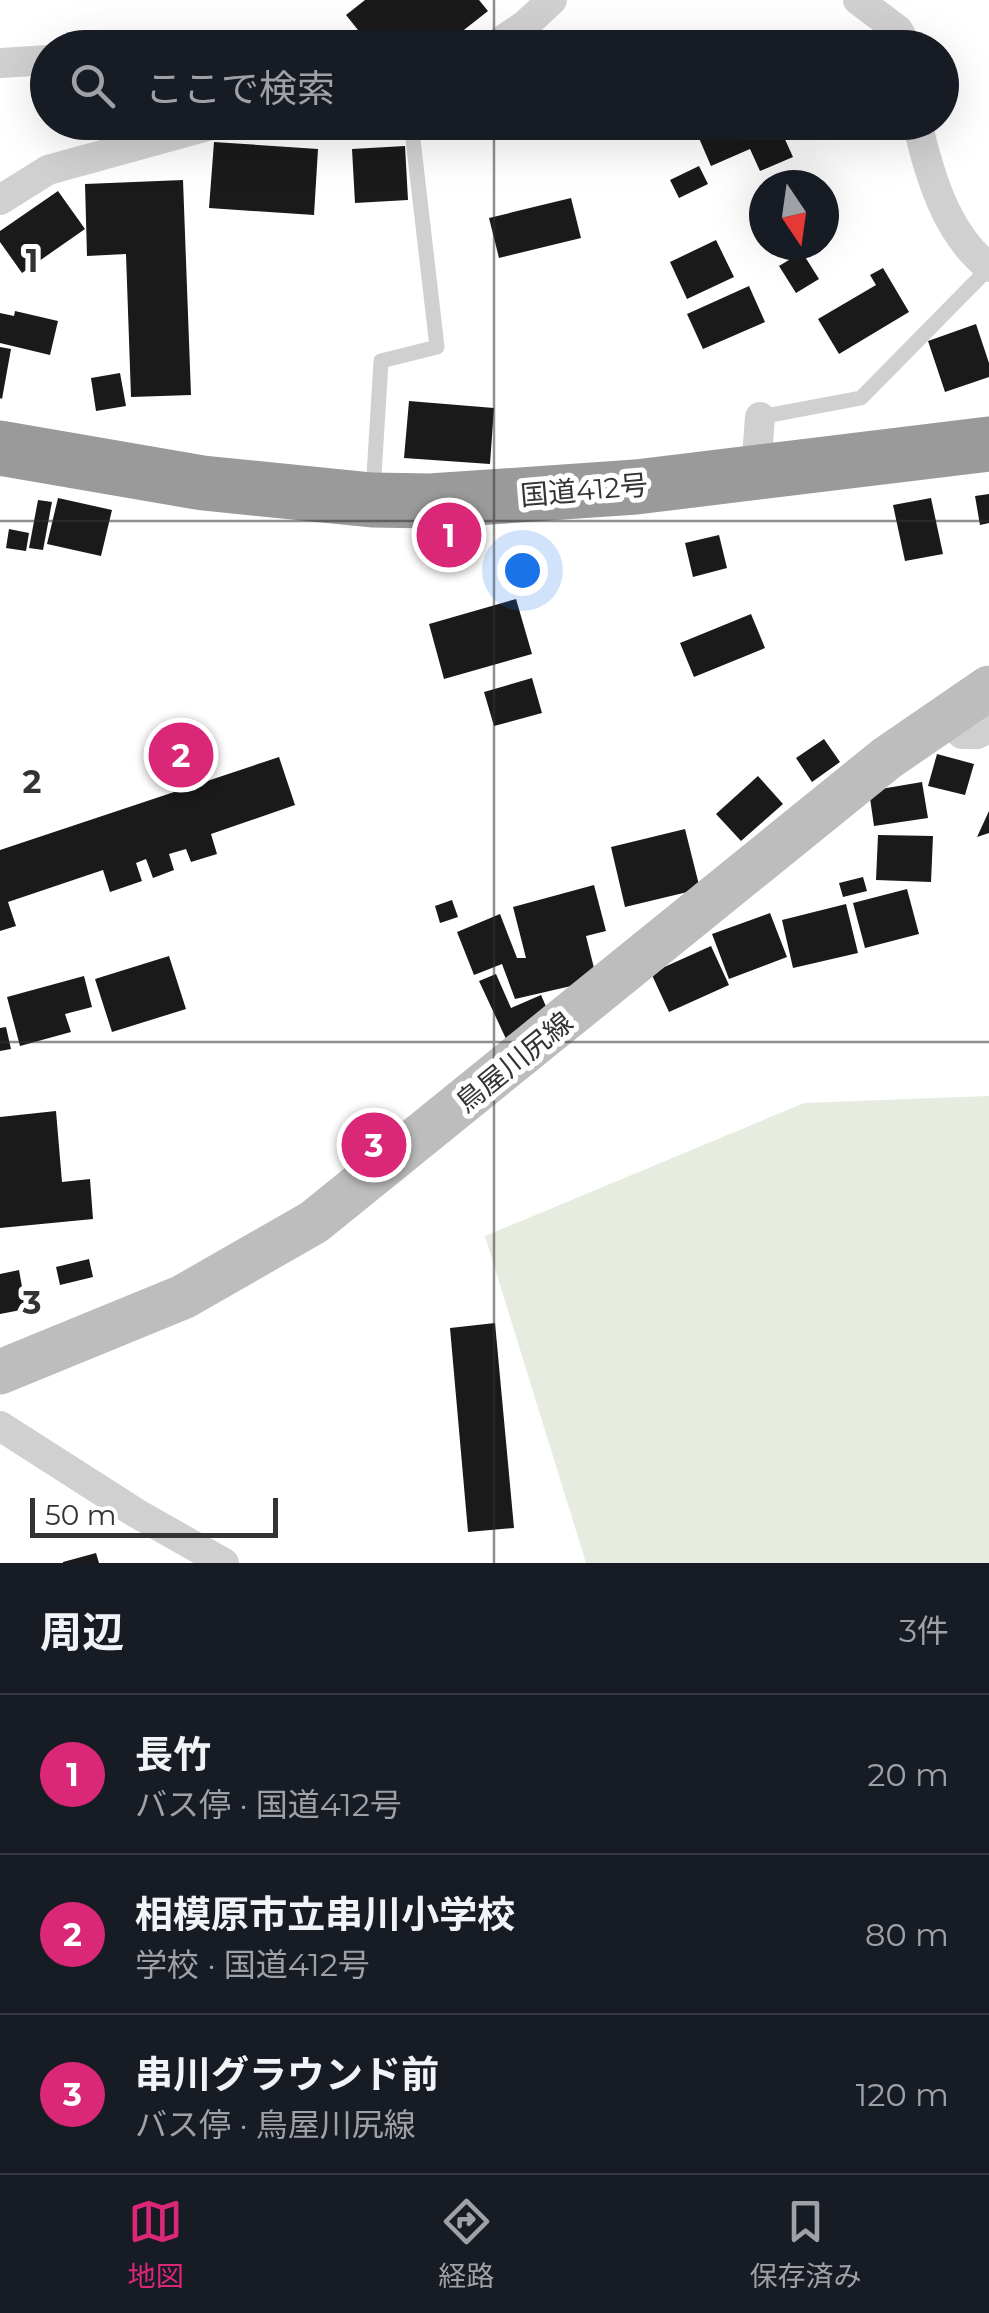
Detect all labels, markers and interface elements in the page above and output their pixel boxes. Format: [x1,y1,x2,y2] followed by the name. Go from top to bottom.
[30,30,959,140] search box
[65,58,120,113] icon: search
[145,65,335,112] text: ここで検索
[749,170,839,260] north arrow
[26,241,38,280] text: 1
[519,467,649,513] street label: 国道412号
[416,498,482,572] pin: 1
[497,545,548,596] your location
[148,718,214,792] pin: 2
[23,762,41,801] text: 2
[449,1005,579,1119] street label: 鳥屋川尻線
[342,1108,406,1182] pin: 3
[22,1283,41,1322] text: 3
[30,1493,278,1538] scale bar
[45,1498,116,1532] text: 50 m
[40,1606,124,1658] text: 周辺
[899,1611,949,1650] text: 3件
[135,1731,211,1778] text: 長竹
[66,1755,79,1794] text: 1
[867,1755,949,1794] text: 20 m
[135,1785,402,1824] text: バス停 · 国道412号
[135,1891,515,1938] text: 相模原市立串川小学校
[63,1915,82,1954] text: 2
[865,1915,949,1954] text: 80 m
[135,1945,370,1984] text: 学校 · 国道412号
[135,2051,439,2098] text: 串川グラウンド前
[63,2075,82,2114] text: 3
[856,2075,949,2114] text: 120 m
[135,2105,416,2144] text: バス停 · 鳥屋川尻線
[127,2194,184,2294] tab: 地図
[438,2194,495,2294] tab: 経路
[749,2194,862,2294] tab: 保存済み

